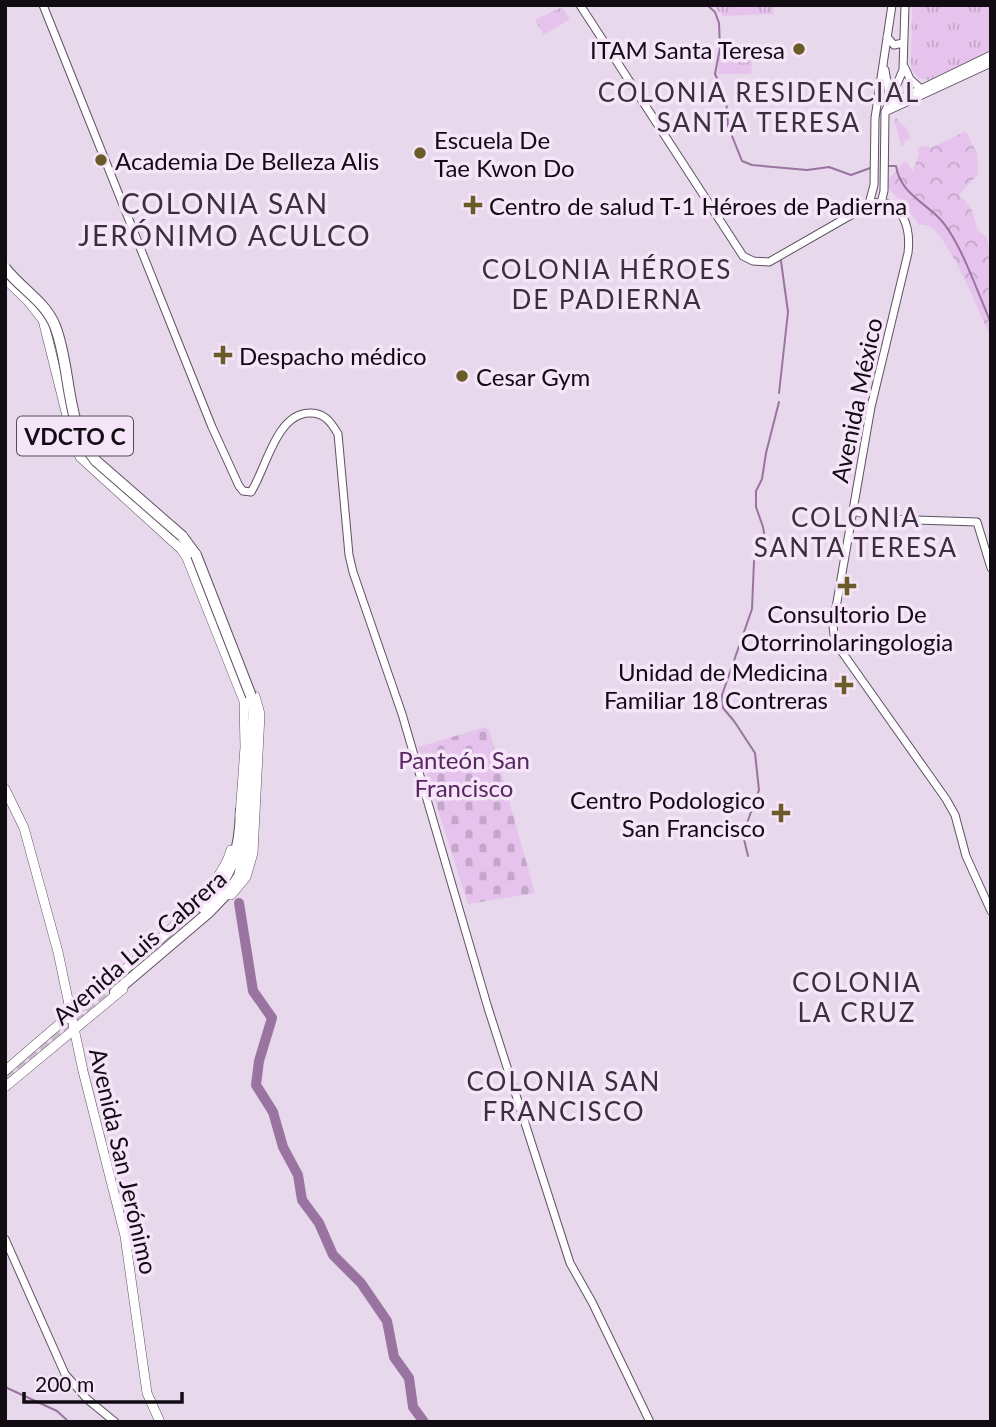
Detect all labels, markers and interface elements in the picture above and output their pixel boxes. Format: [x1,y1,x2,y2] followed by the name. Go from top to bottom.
[590,35,785,64] place label: ITAM Santa Teresa
[791,41,807,57] marker: ITAM Santa Teresa
[598,76,920,138] district label: COLONIA RESIDENCIAL SANTA TERESA
[434,125,575,182] place label: Escuela De Tae Kwon Do
[412,145,428,161] marker: Escuela De Tae Kwon Do
[115,146,379,175] place label: Academia De Belleza Alis
[93,152,109,168] marker: Academia De Belleza Alis
[78,186,372,252] district label: COLONIA SAN JERÓNIMO ACULCO
[489,191,907,220] place label: Centro de salud T-1 Héroes de Padierna
[463,195,483,215] marker: Centro de salud T-1 Héroes de Padierna
[482,253,732,315] district label: COLONIA HÉROES DE PADIERNA
[824,315,888,485] street label: Avenida México
[239,341,427,370] place label: Despacho médico
[213,345,233,365] marker: Despacho médico
[476,362,590,391] place label: Cesar Gym
[454,368,470,384] marker: Cesar Gym
[17,416,133,456] road number: VDCTO C
[754,501,958,563] district label: COLONIA SANTA TERESA
[837,576,857,596] marker: Consultorio De Otorrinolaringologia
[741,599,953,656] place label: Consultorio De Otorrinolaringologia
[604,657,828,714] place label: Unidad de Medicina Familiar 18 Contreras
[834,675,854,695] marker: Unidad de Medicina Familiar 18 Contreras
[398,745,530,802] park label: Panteón San Francisco
[570,785,765,842] place label: Centro Podologico San Francisco
[771,803,791,823] marker: Centro Podologico San Francisco
[46,864,232,1030] street label: Avenida Luis Cabrera
[792,966,922,1028] district label: COLONIA LA CRUZ
[84,1045,164,1277] street label: Avenida San Jerónimo
[467,1065,661,1127] district label: COLONIA SAN FRANCISCO
[24,1360,182,1404] scale bar
[35,1371,94,1396] text: 200 m

